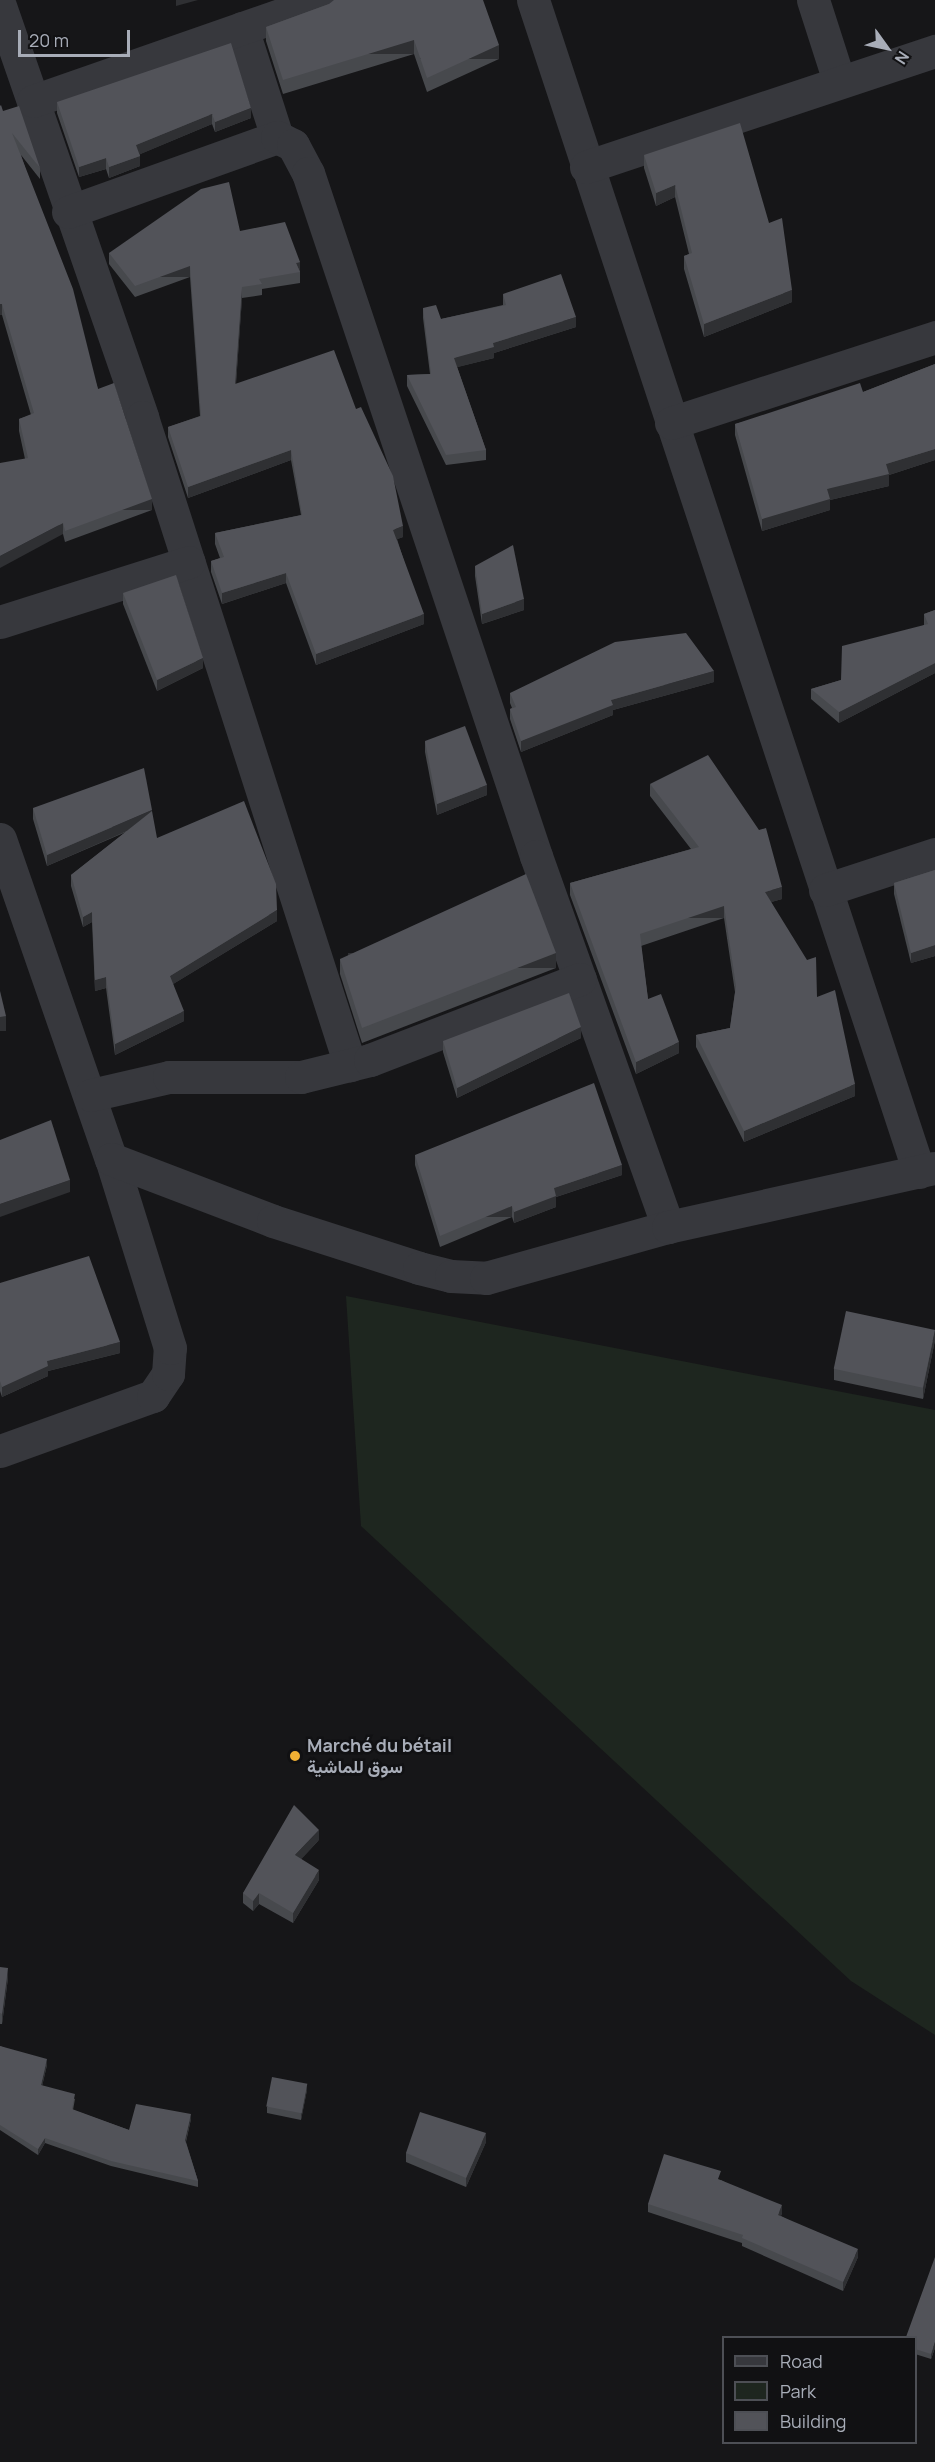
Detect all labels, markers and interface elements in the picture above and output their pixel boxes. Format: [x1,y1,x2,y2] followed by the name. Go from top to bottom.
[21,18,134,56] scale bar
[857,18,917,78] north arrow
[29,28,69,52] text: 20 m
[890,47,914,69] text: N
[307,1735,452,1778] place label: Marché du bétail سوق للماشية
[288,1749,302,1763] marker: Marché du bétail سوق للماشية
[722,2336,917,2444] legend
[780,2349,823,2373] text: Road
[780,2379,816,2403] text: Park
[780,2409,846,2433] text: Building

